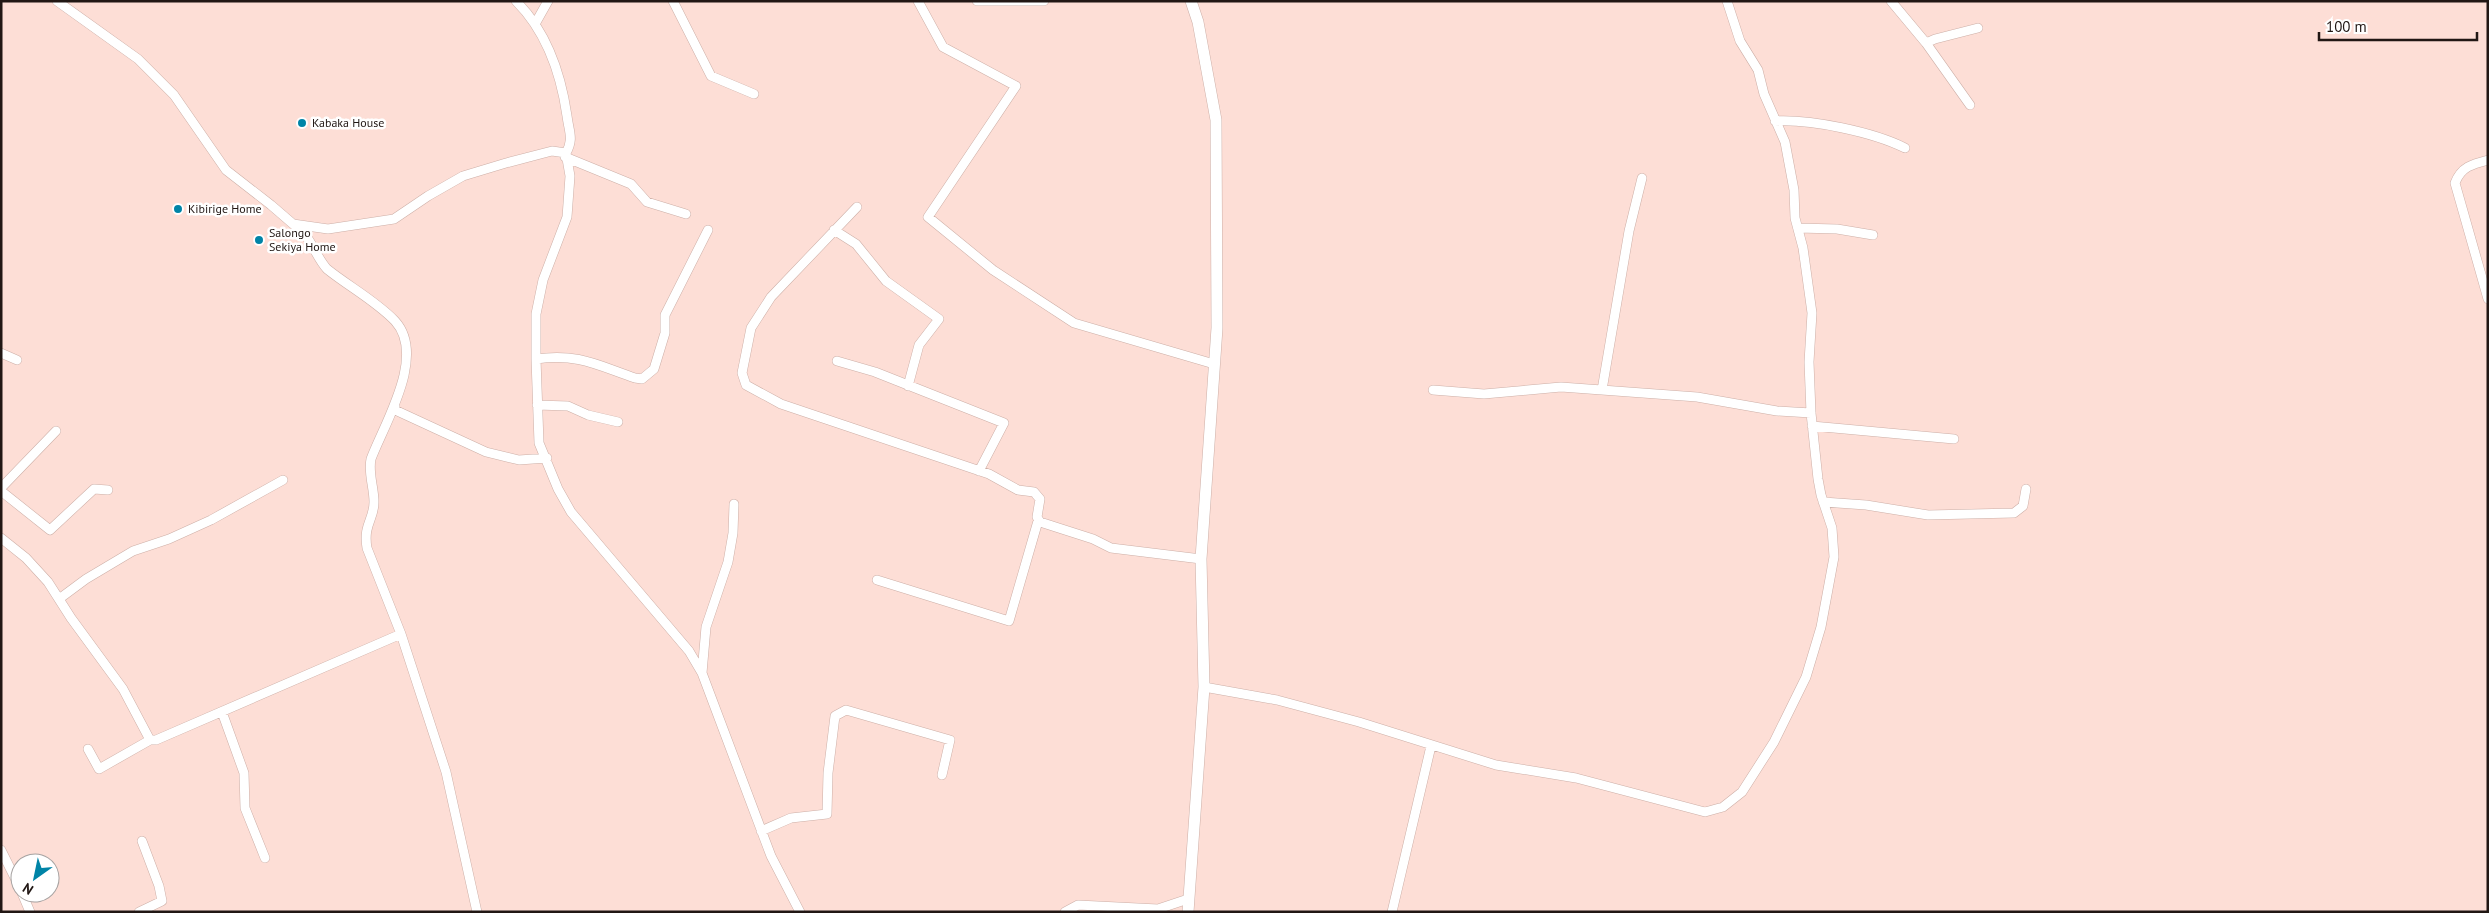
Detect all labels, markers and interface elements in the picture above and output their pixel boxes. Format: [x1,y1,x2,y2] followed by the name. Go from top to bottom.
[2319,10,2476,42] scale bar
[2326,17,2367,36] text: 100 m
[312,115,384,130] place label: Kabaka House
[296,117,308,129] marker: Kabaka House
[188,201,262,216] place label: Kibirige Home
[172,203,184,215] marker: Kibirige Home
[269,225,336,254] place label: Salongo Sekiya Home
[253,234,265,246] marker: Salongo Sekiya Home
[10,853,60,903] north arrow
[19,879,37,899] text: N

